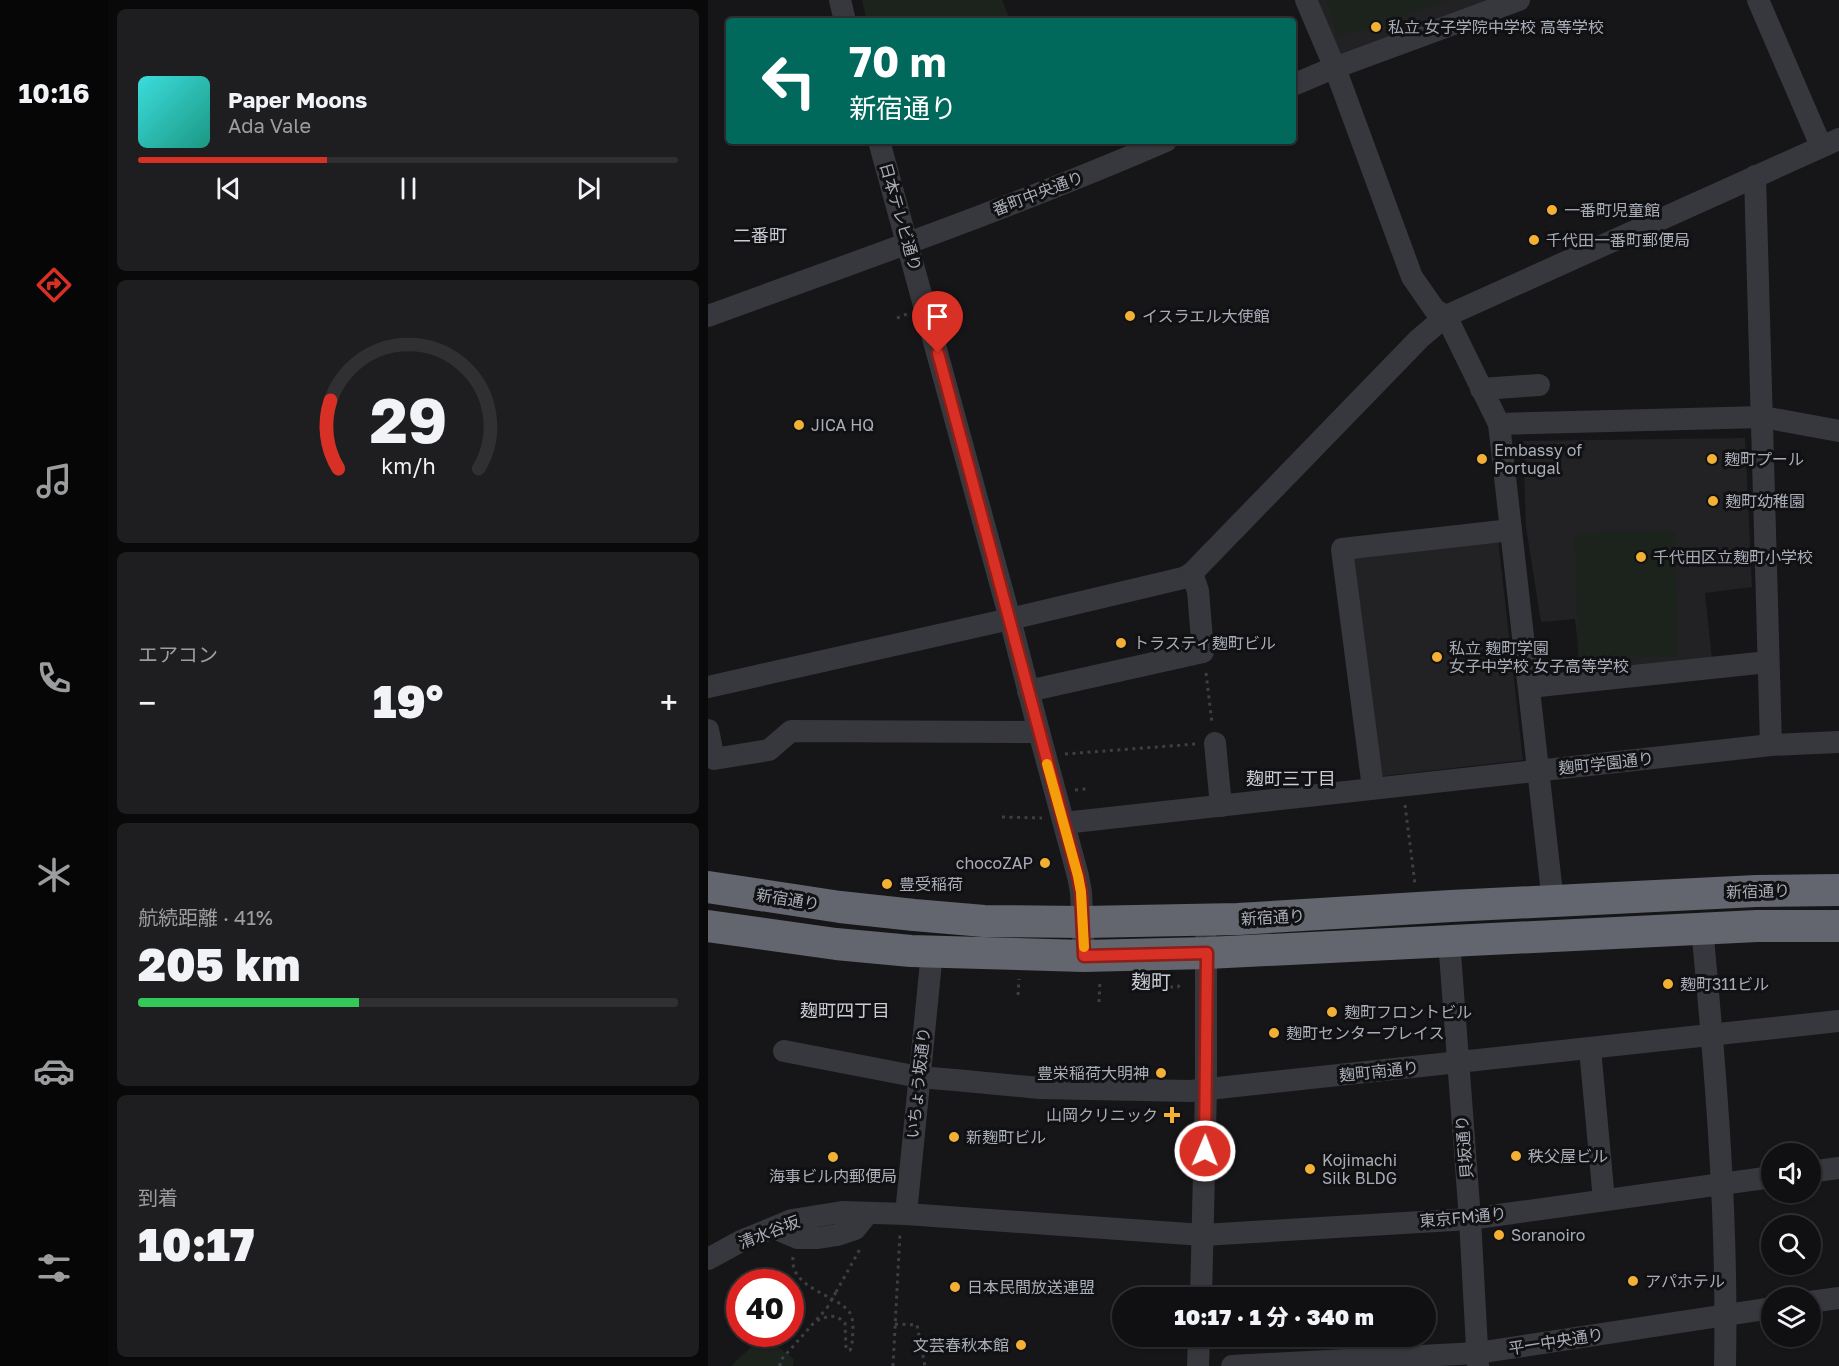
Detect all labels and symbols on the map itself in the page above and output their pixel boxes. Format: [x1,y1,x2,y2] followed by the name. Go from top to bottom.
[1388,17,1604,37] place label: 私立 女子学院中学校 高等学校
[1369,20,1383,34] marker: 私立 女子学院中学校 高等学校
[876,160,926,274] street label: 日本テレビ通り
[990,166,1086,220] street label: 番町中央通り
[1564,200,1660,220] place label: 一番町児童館
[1545,203,1559,217] marker: 一番町児童館
[733,224,787,246] district label: 二番町
[1546,230,1690,250] place label: 千代田一番町郵便局
[1527,233,1541,247] marker: 千代田一番町郵便局
[912,291,963,353] pin
[1142,306,1270,326] place label: イスラエル大使館
[1123,309,1137,323] marker: イスラエル大使館
[811,415,874,435] place label: JICA HQ
[792,418,806,432] marker: JICA HQ
[1494,440,1582,478] place label: Embassy of Portugal
[1724,449,1804,469] place label: 麹町プール
[1475,452,1489,466] marker: Embassy of Portugal
[1705,452,1719,466] marker: 麹町プール
[1725,491,1805,511] place label: 麹町幼稚園
[1706,494,1720,508] marker: 麹町幼稚園
[1653,547,1813,567] place label: 千代田区立麹町小学校
[1634,550,1648,564] marker: 千代田区立麹町小学校
[1133,633,1276,653] place label: トラスティ麹町ビル
[1114,636,1128,650] marker: トラスティ麹町ビル
[1449,638,1629,676] place label: 私立 麹町学園 女子中学校 女子高等学校
[1430,650,1444,664] marker: 私立 麹町学園 女子中学校 女子高等学校
[1557,748,1655,778] street label: 麹町学園通り
[1246,767,1336,789] district label: 麹町三丁目
[956,853,1033,873] place label: chocoZAP
[1038,856,1052,870] marker: chocoZAP
[899,874,963,894] place label: 豊受稲荷
[880,877,894,891] marker: 豊受稲荷
[1726,880,1790,902] street label: 新宿通り
[755,884,821,914] street label: 新宿通り
[1241,905,1305,929] street label: 新宿通り
[1131,969,1171,993] district label: 麹町
[1680,974,1769,994] place label: 麹町311ビル
[1661,977,1675,991] marker: 麹町311ビル
[800,999,890,1021] district label: 麹町四丁目
[1344,1002,1472,1022] place label: 麹町フロントビル
[1325,1005,1339,1019] marker: 麹町フロントビル
[1286,1023,1445,1043] place label: 麹町センタープレイス
[902,1026,934,1140] street label: いちょう坂通り
[1267,1026,1281,1040] marker: 麹町センタープレイス
[1338,1057,1420,1085] street label: 麹町南通り
[1037,1063,1149,1083] place label: 豊栄稲荷大明神
[1154,1066,1168,1080] marker: 豊栄稲荷大明神
[1046,1105,1158,1125] place label: 山岡クリニック
[1163,1106,1181,1124] marker: 山岡クリニック
[1451,1114,1477,1180] street label: 貝坂通り
[1173,1119,1237,1183] position arrow
[966,1127,1046,1147] place label: 新麹町ビル
[947,1130,961,1144] marker: 新麹町ビル
[1528,1146,1608,1166] place label: 秩父屋ビル
[1509,1149,1523,1163] marker: 秩父屋ビル
[826,1150,840,1164] marker: 海事ビル内郵便局
[1322,1150,1397,1188] place label: Kojimachi Silk BLDG
[1303,1162,1317,1176] marker: Kojimachi Silk BLDG
[769,1166,897,1186] place label: 海事ビル内郵便局
[1419,1203,1507,1231] street label: 東京FM通り
[736,1211,802,1253] street label: 清水谷坂
[1511,1225,1585,1245] place label: Soranoiro
[1492,1228,1506,1242] marker: Soranoiro
[726,1269,804,1347] speed limit sign: 40
[1645,1271,1725,1291] place label: アパホテル
[1626,1274,1640,1288] marker: アパホテル
[967,1277,1095,1297] place label: 日本民間放送連盟
[948,1280,962,1294] marker: 日本民間放送連盟
[1507,1324,1605,1358] street label: 平一中央通り
[913,1335,1009,1355] place label: 文芸春秋本館
[1014,1338,1028,1352] marker: 文芸春秋本館

